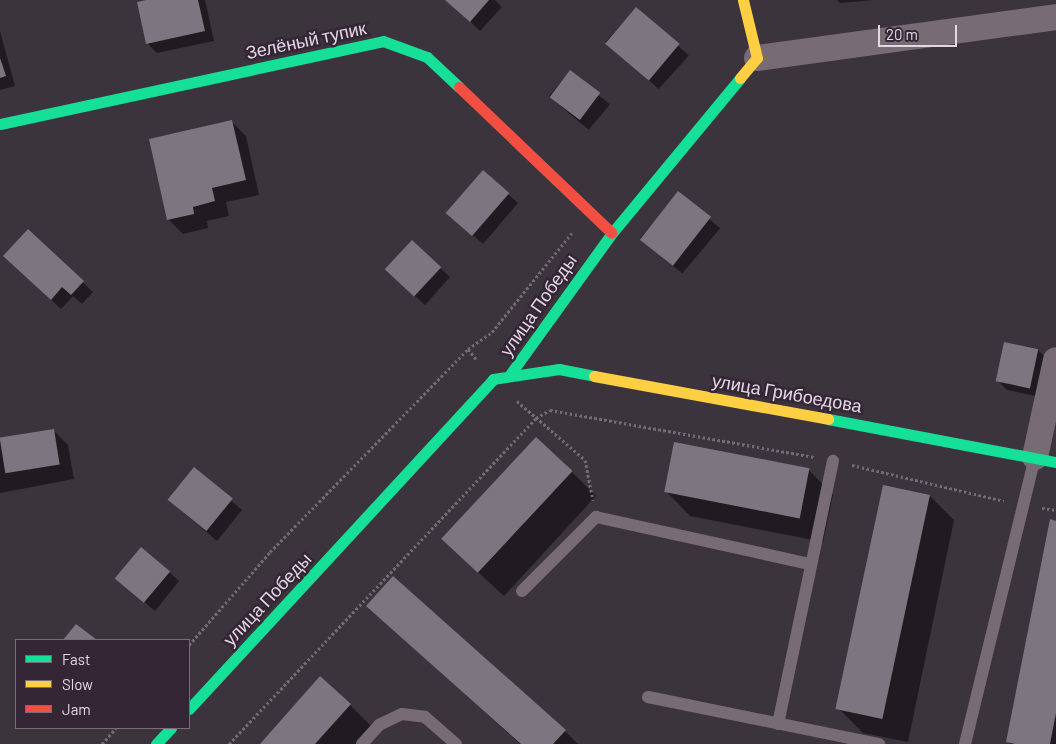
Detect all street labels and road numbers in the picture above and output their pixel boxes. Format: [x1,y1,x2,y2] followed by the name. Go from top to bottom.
[244,17,368,63] street label: Зелёный тупик
[495,250,581,360] street label: улица Победы
[710,369,864,417] street label: улица Грибоедова
[218,548,316,650] street label: улица Победы

